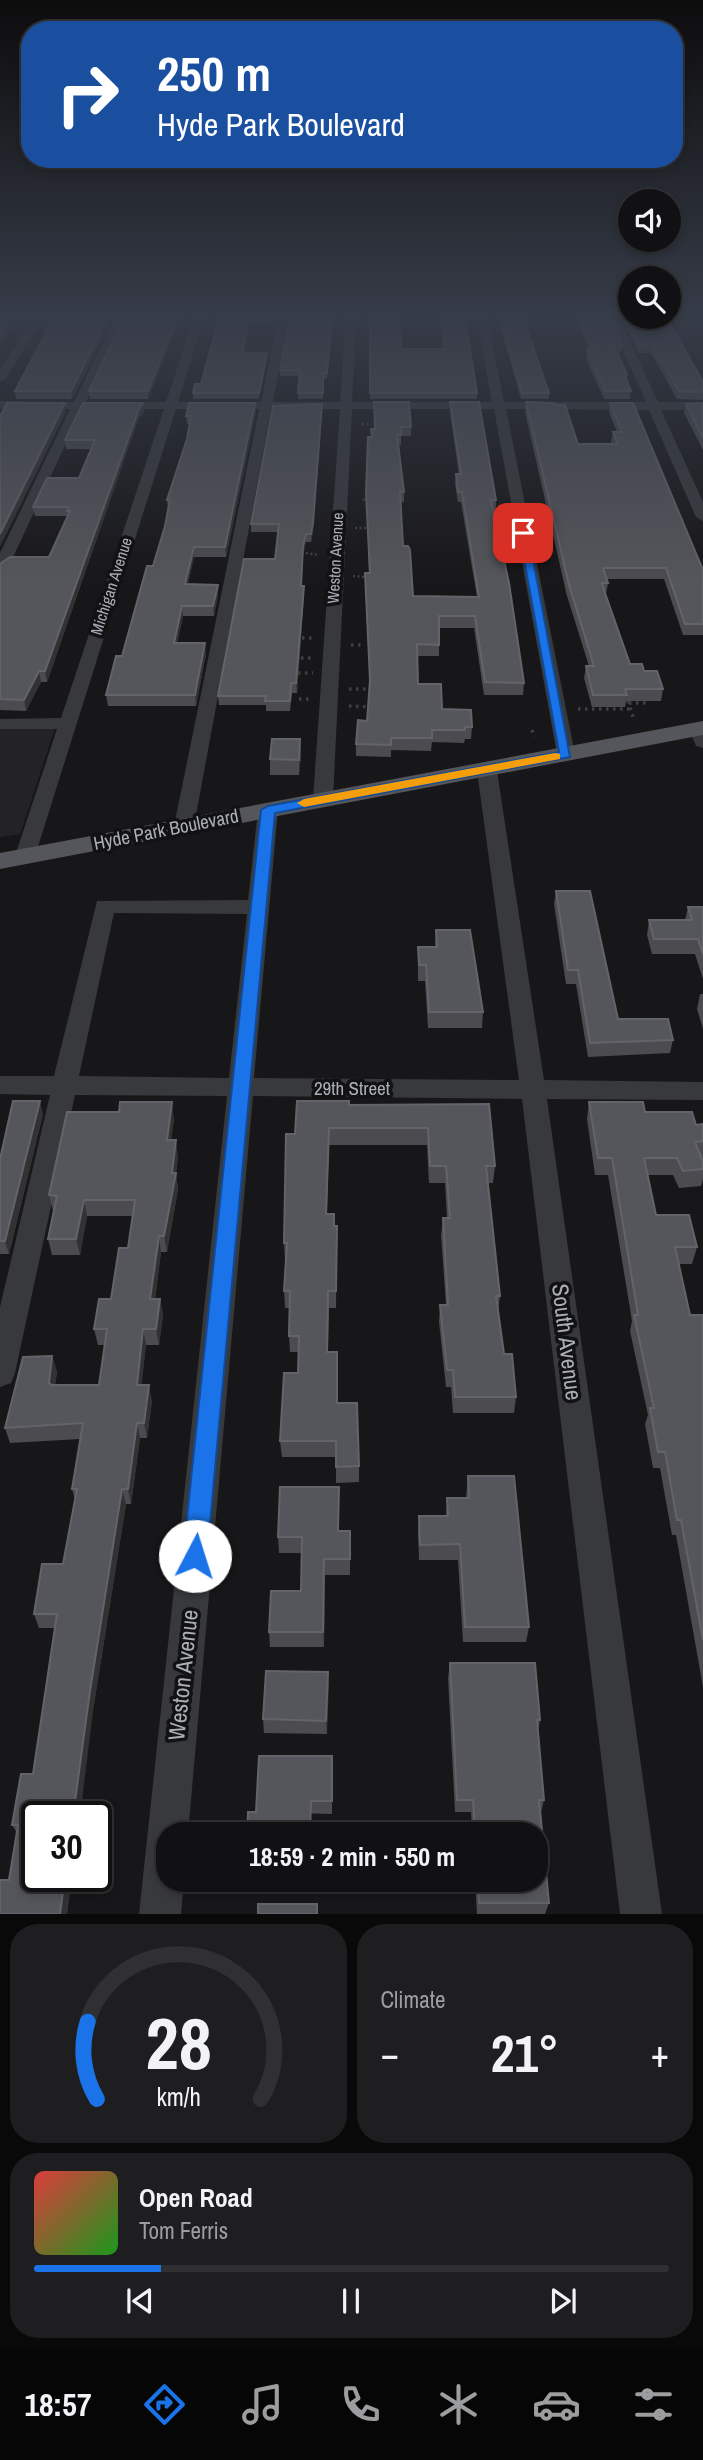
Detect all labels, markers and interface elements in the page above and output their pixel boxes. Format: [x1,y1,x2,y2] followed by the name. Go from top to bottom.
[157,40,271,106] text: 250 m
[42,49,133,140] icon: right
[157,103,405,146] text: Hyde Park Boulevard
[618,189,681,329] map controls
[618,189,681,252] button: sound
[618,266,681,329] button: search
[493,503,553,563] pin
[322,512,348,604] street label: Weston Avenue
[504,514,542,552] icon: arrive
[85,534,137,638] street label: Michigan Avenue
[91,802,241,856] street label: Hyde Park Boulevard
[314,1075,391,1101] street label: 29th Street
[545,1282,590,1402] street label: South Avenue
[158,1519,232,1593] position arrow
[160,1608,205,1742] street label: Weston Avenue
[21,1801,112,1892] speed limit sign: 30
[249,1839,455,1874] text: 18:59 · 2 min · 550 m
[381,1984,445,2015] text: Climate
[145,1995,211,2093] text: 28
[491,2018,559,2088] text: 21°
[381,2028,399,2079] text: −
[651,2028,669,2079] text: +
[156,2080,200,2114] text: km/h
[139,2180,253,2215] text: Open Road
[139,2215,228,2246] text: Tom Ferris
[121,2282,159,2320] icon: previous
[332,2282,370,2320] icon: pause
[544,2282,582,2320] icon: next
[140,2380,189,2429] icon: directions
[238,2380,287,2429] icon: music
[336,2380,385,2429] icon: phone
[434,2380,483,2429] icon: climate
[532,2380,581,2429] icon: car
[629,2380,678,2429] icon: filters
[24,2383,92,2426] text: 18:57

